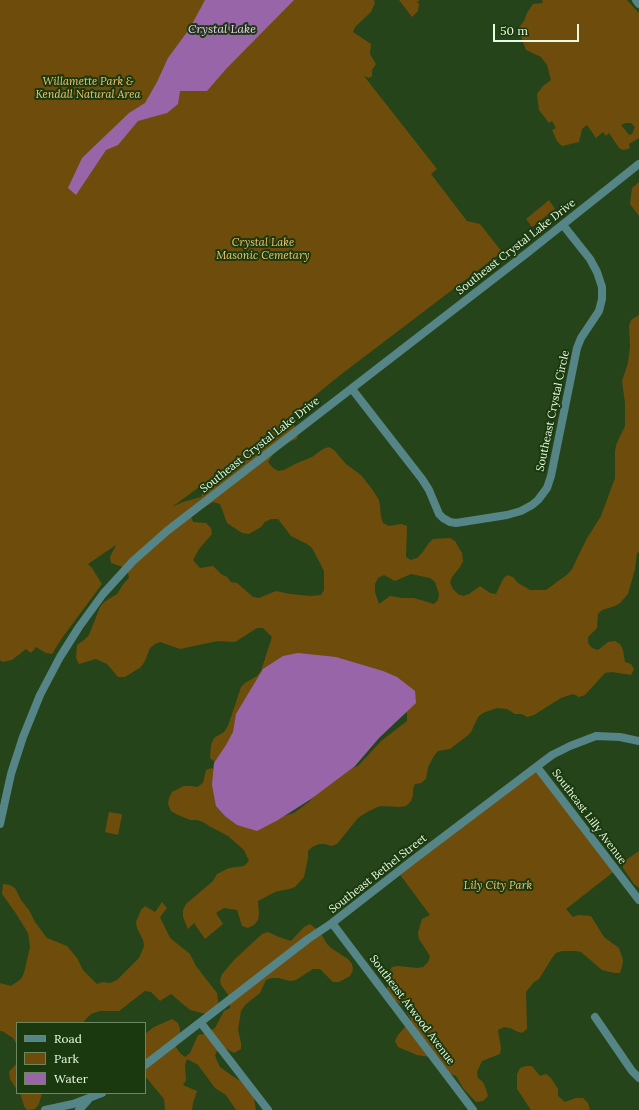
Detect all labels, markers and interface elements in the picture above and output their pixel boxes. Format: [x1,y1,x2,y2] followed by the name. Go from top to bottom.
[495,16,581,42] scale bar
[188,23,256,37] water label: Crystal Lake
[500,23,528,38] text: 50 m
[36,75,140,101] park label: Willamette Park & Kendall Natural Area
[454,196,578,298] street label: Southeast Crystal Lake Drive
[216,236,310,262] park label: Crystal Lake Masonic Cemetary
[534,349,572,473] street label: Southeast Crystal Circle
[198,394,322,496] street label: Southeast Crystal Lake Drive
[549,767,629,867] street label: Southeast Lilly Avenue
[326,832,430,916] street label: Southeast Bethel Street
[464,879,532,893] park label: Lily City Park
[367,953,457,1067] street label: Southeast Atwood Avenue
[16,1022,146,1094] legend
[54,1031,82,1046] text: Road
[54,1051,79,1066] text: Park
[54,1071,88,1086] text: Water

